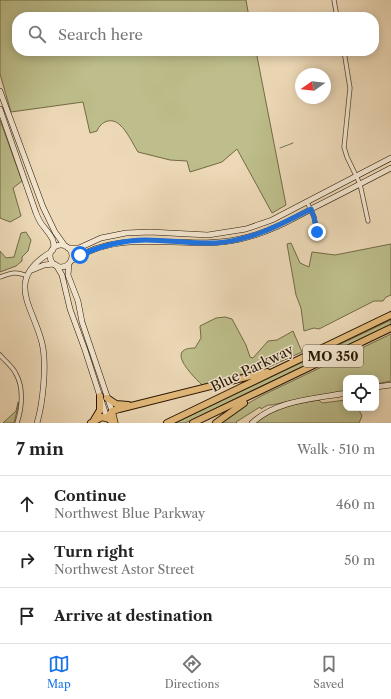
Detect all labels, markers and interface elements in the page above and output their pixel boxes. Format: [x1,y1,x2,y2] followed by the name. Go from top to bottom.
[12,12,379,56] search box
[26,23,48,45] icon: search
[58,25,143,44] text: Search here
[295,68,331,104] north arrow
[308,223,326,241] route end
[71,246,89,264] route start
[208,340,297,396] street label: Blue Parkway
[303,345,363,367] road number: MO 350
[343,375,379,411] map controls
[343,375,379,411] button: locate
[16,439,64,459] text: 7 min
[297,441,375,457] text: Walk · 510 m
[54,486,126,505] text: Continue
[16,493,38,515] icon: ahead
[336,496,375,512] text: 460 m
[54,505,205,521] text: Northwest Blue Parkway
[54,542,134,561] text: Turn right
[16,549,38,571] icon: right
[344,552,375,568] text: 50 m
[54,561,194,577] text: Northwest Astor Street
[16,605,38,627] icon: arrive
[54,606,213,625] text: Arrive at destination
[47,653,71,691] tab: Map
[165,653,219,691] tab: Directions
[313,653,344,691] tab: Saved

